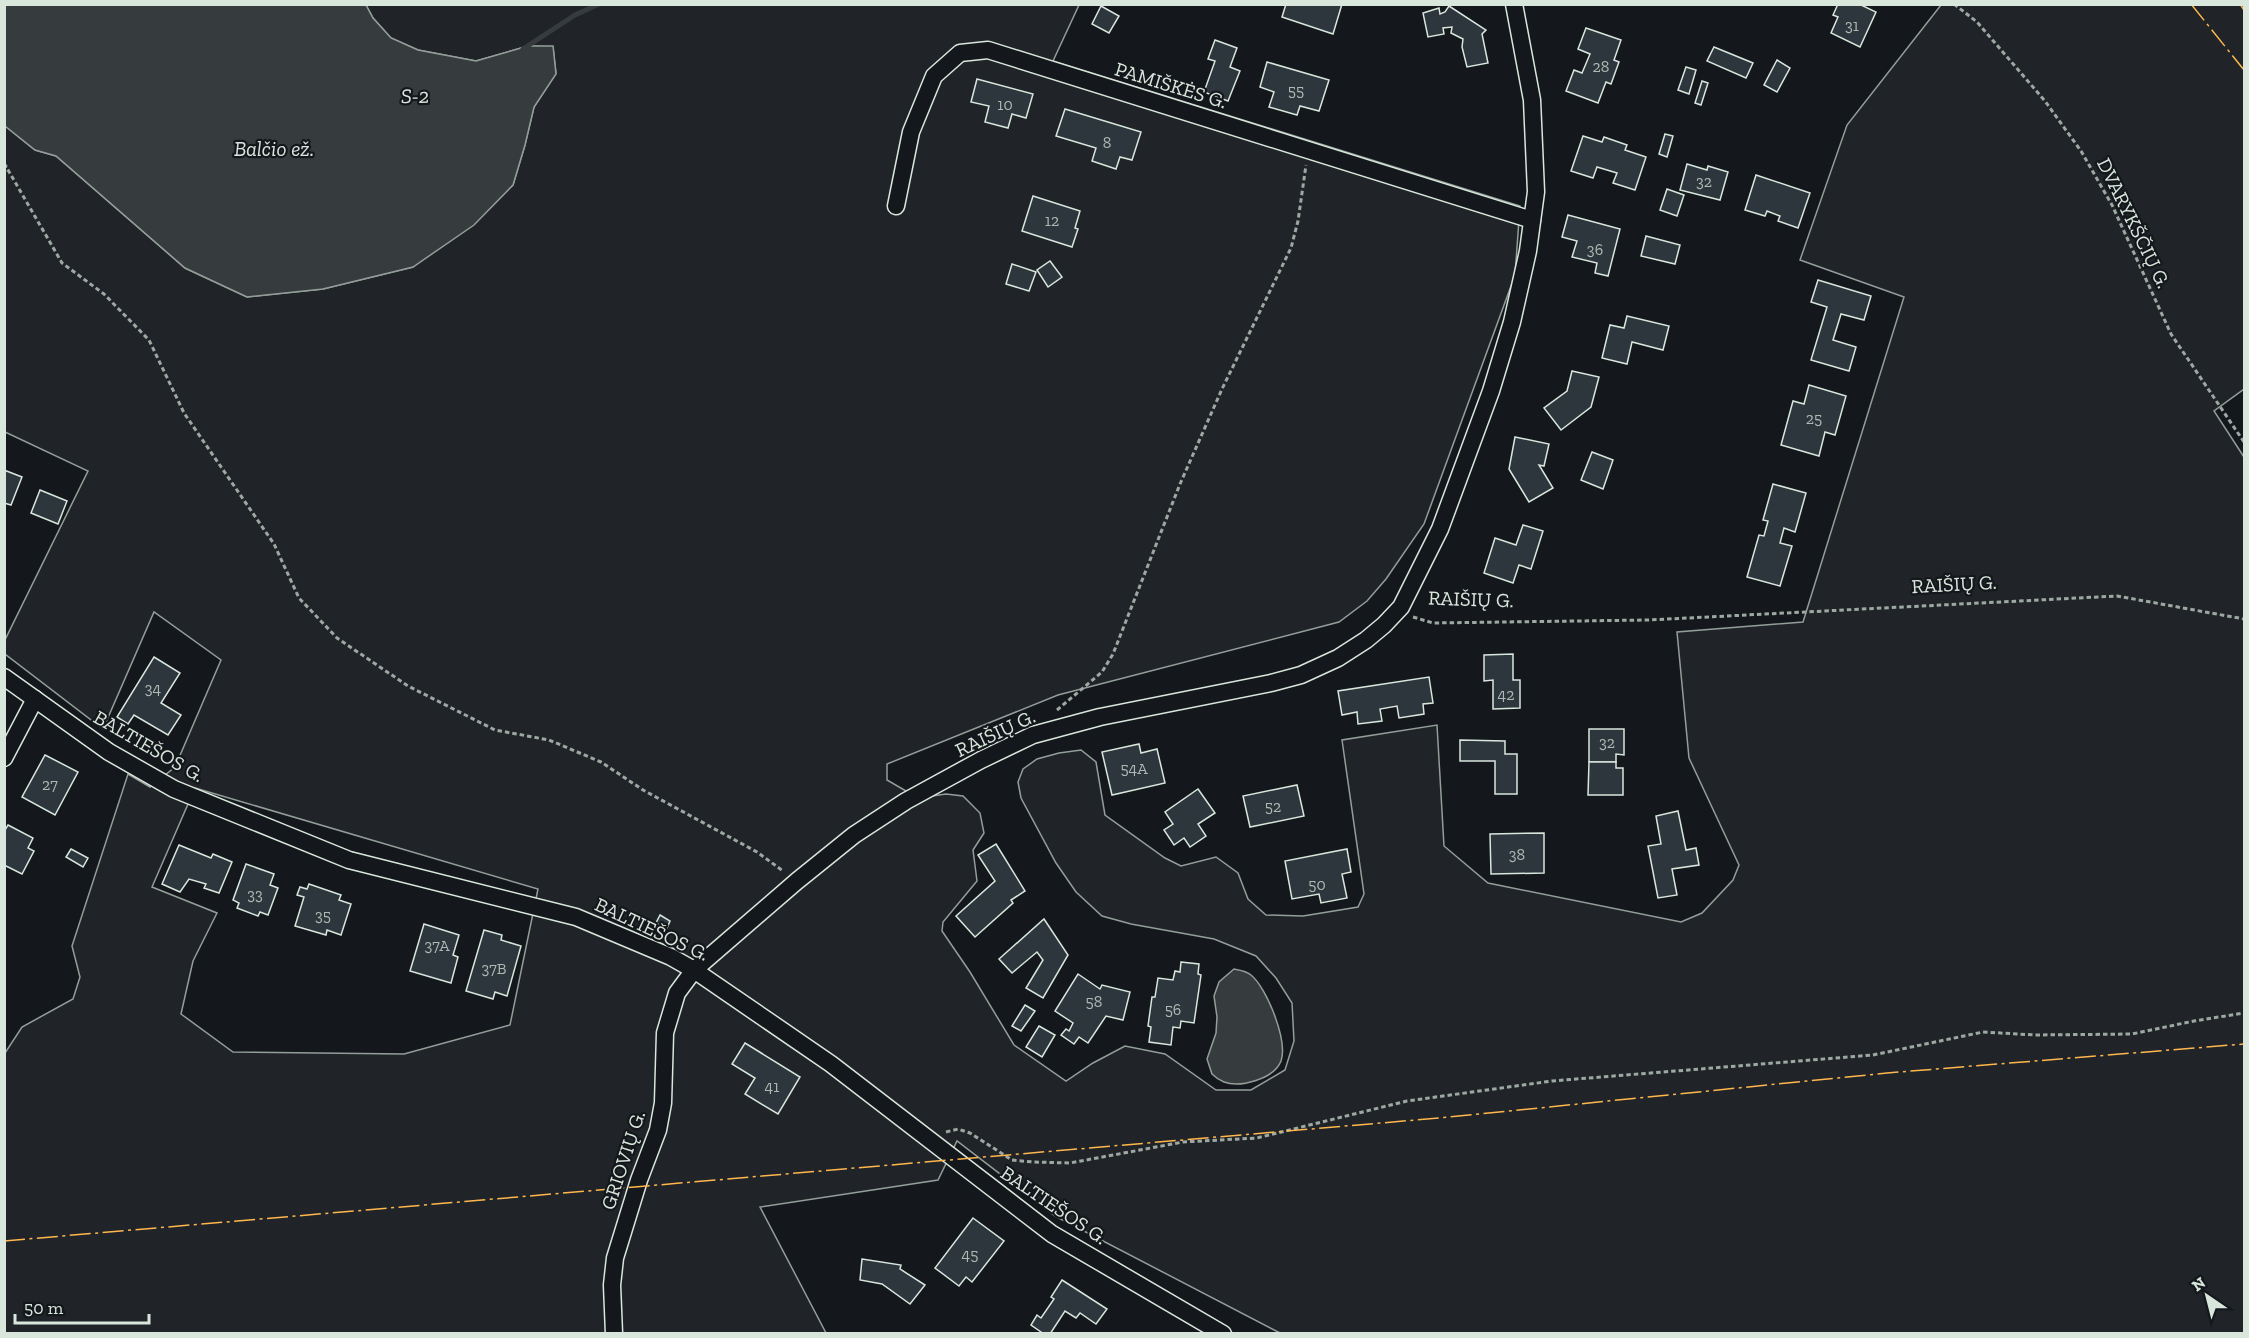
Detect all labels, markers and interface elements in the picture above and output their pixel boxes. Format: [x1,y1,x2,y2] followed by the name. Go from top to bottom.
[1845,16,1859,35] house number: 31
[1112,57,1230,113] street label: PAMIŠKĖS G.
[1593,57,1609,76] house number: 28
[1288,81,1304,100] house number: 55
[401,83,429,108] water label: S-2
[997,95,1013,114] house number: 10
[1103,133,1111,152] house number: 8
[234,136,314,161] water label: Balčio ež.
[2092,154,2176,292] street label: DVARYKŠČIŲ G.
[1696,172,1712,191] house number: 32
[1045,211,1059,230] house number: 12
[1587,240,1603,259] house number: 36
[1806,409,1822,428] house number: 25
[1911,570,1997,598] street label: RAIŠIŲ G.
[1428,586,1514,612] street label: RAIŠIŲ G.
[145,679,162,698] house number: 34
[1498,685,1514,704] house number: 42
[951,704,1039,762] street label: RAIŠIŲ G.
[90,705,208,787] street label: BALTIEŠOS G.
[1599,733,1615,752] house number: 32
[1120,759,1148,778] house number: 54A
[42,775,58,794] house number: 27
[1265,797,1281,816] house number: 52
[1509,845,1525,864] house number: 38
[1308,875,1326,894] house number: 50
[247,885,263,904] house number: 33
[591,892,713,966] street label: BALTIEŠOS G.
[315,906,331,925] house number: 35
[424,936,450,955] house number: 37A
[481,959,507,978] house number: 37B
[1086,992,1102,1011] house number: 58
[1165,1000,1181,1019] house number: 56
[765,1077,779,1096] house number: 41
[596,1108,650,1212] street label: GRIOVIŲ G.
[996,1161,1112,1249] street label: BALTIEŠOS G.
[962,1245,978,1264] house number: 45
[2177,1266,2237,1326] north arrow
[2188,1273,2209,1295] text: N
[15,1287,148,1325] scale bar
[24,1297,64,1319] text: 50 m

